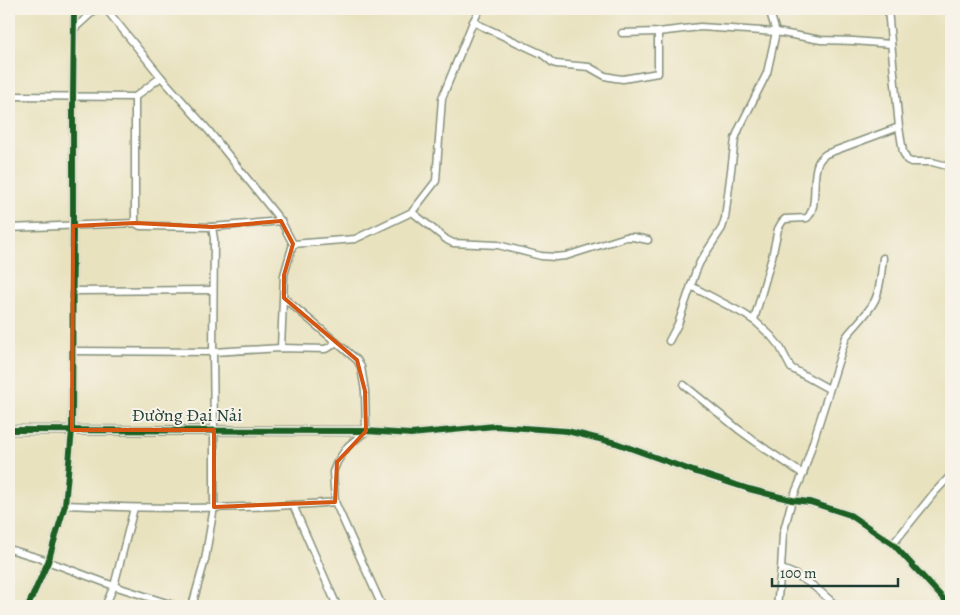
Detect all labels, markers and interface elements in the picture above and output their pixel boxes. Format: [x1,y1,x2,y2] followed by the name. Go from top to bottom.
[132,403,242,427] street label: Đường Đại Nải
[772,555,899,587] scale bar
[780,563,817,583] text: 100 m

